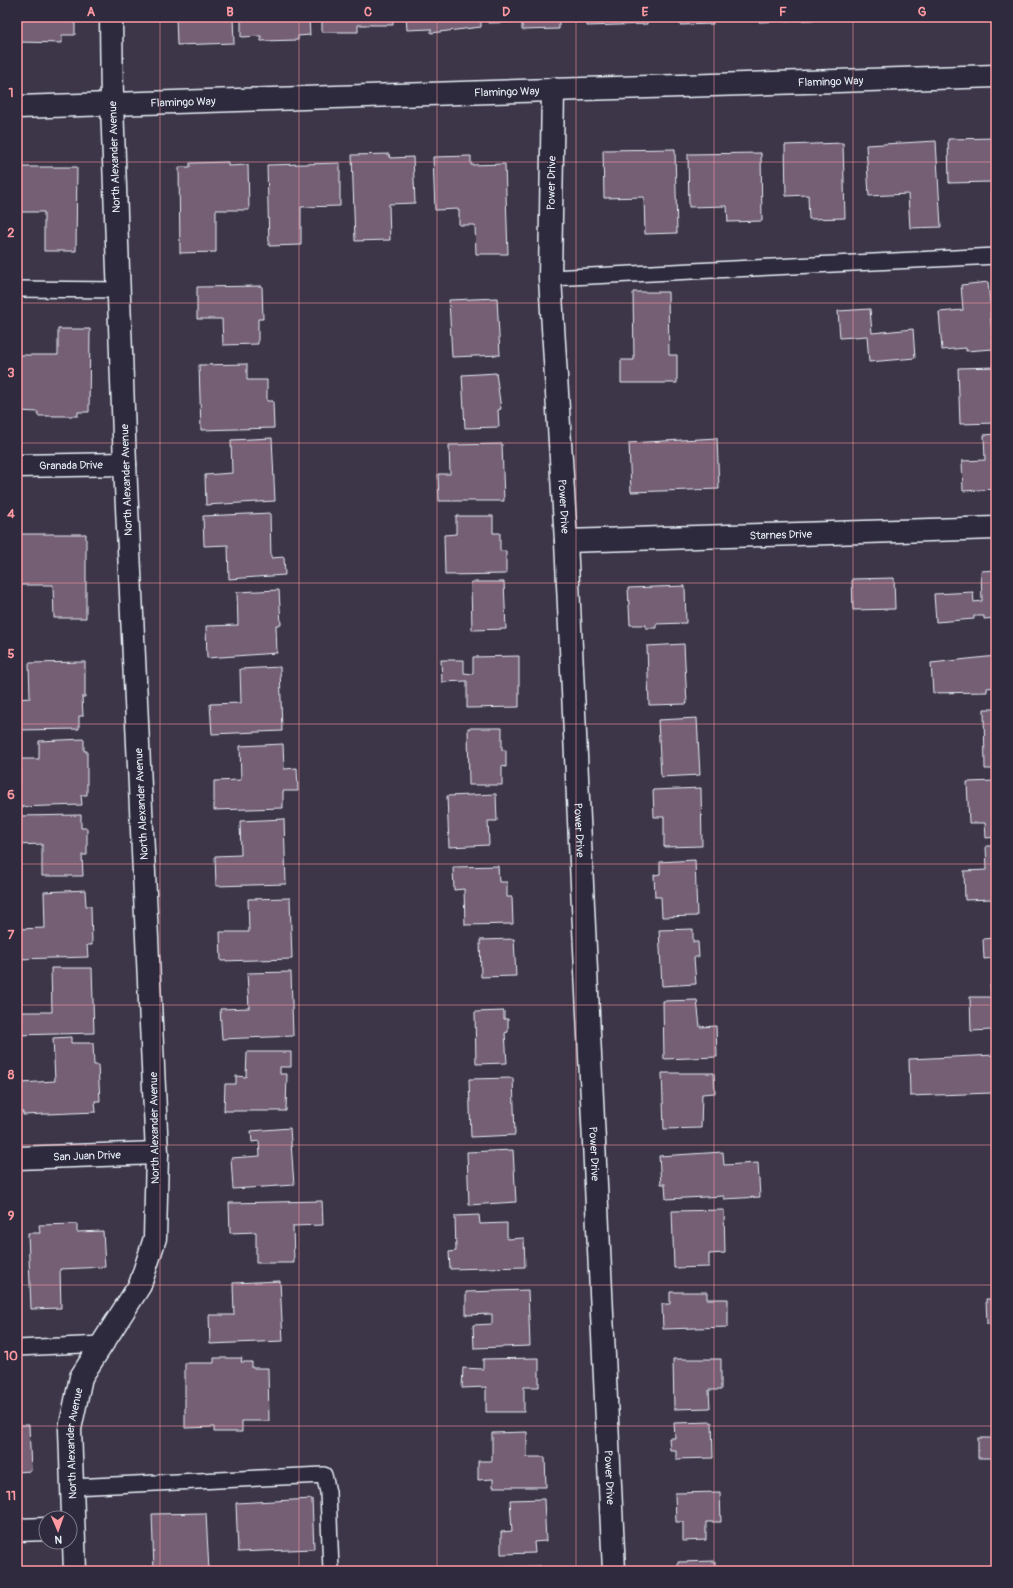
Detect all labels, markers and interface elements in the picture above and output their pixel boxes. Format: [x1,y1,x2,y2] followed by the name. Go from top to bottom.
[87,4,96,20] text: A
[226,4,234,20] text: B
[364,4,372,20] text: C
[502,4,510,20] text: D
[642,4,649,20] text: E
[779,4,787,20] text: F
[918,4,927,20] text: G
[798,74,864,89] street label: Flamingo Way
[474,84,540,100] street label: Flamingo Way
[8,85,14,101] text: 1
[150,95,216,110] street label: Flamingo Way
[106,100,123,213] street label: North Alexander Avenue
[545,155,558,210] street label: Power Drive
[7,225,15,241] text: 2
[7,365,15,381] text: 3
[118,423,135,536] street label: North Alexander Avenue
[39,458,104,473] street label: Granada Drive
[555,479,572,535] street label: Power Drive
[7,506,15,522] text: 4
[750,528,813,542] street label: Starnes Drive
[7,646,15,662] text: 5
[132,747,151,860] street label: North Alexander Avenue
[7,787,15,803] text: 6
[571,803,587,858] street label: Power Drive
[8,927,15,943] text: 7
[8,1067,15,1083] text: 8
[147,1071,162,1184] street label: North Alexander Avenue
[586,1126,602,1182] street label: Power Drive
[53,1148,122,1164] street label: San Juan Drive
[8,1208,15,1224] text: 9
[4,1348,18,1364] text: 10
[64,1386,86,1499] street label: North Alexander Avenue
[601,1450,617,1506] street label: Power Drive
[6,1488,16,1504] text: 11
[38,1510,78,1550] north arrow
[54,1533,62,1546] text: N

